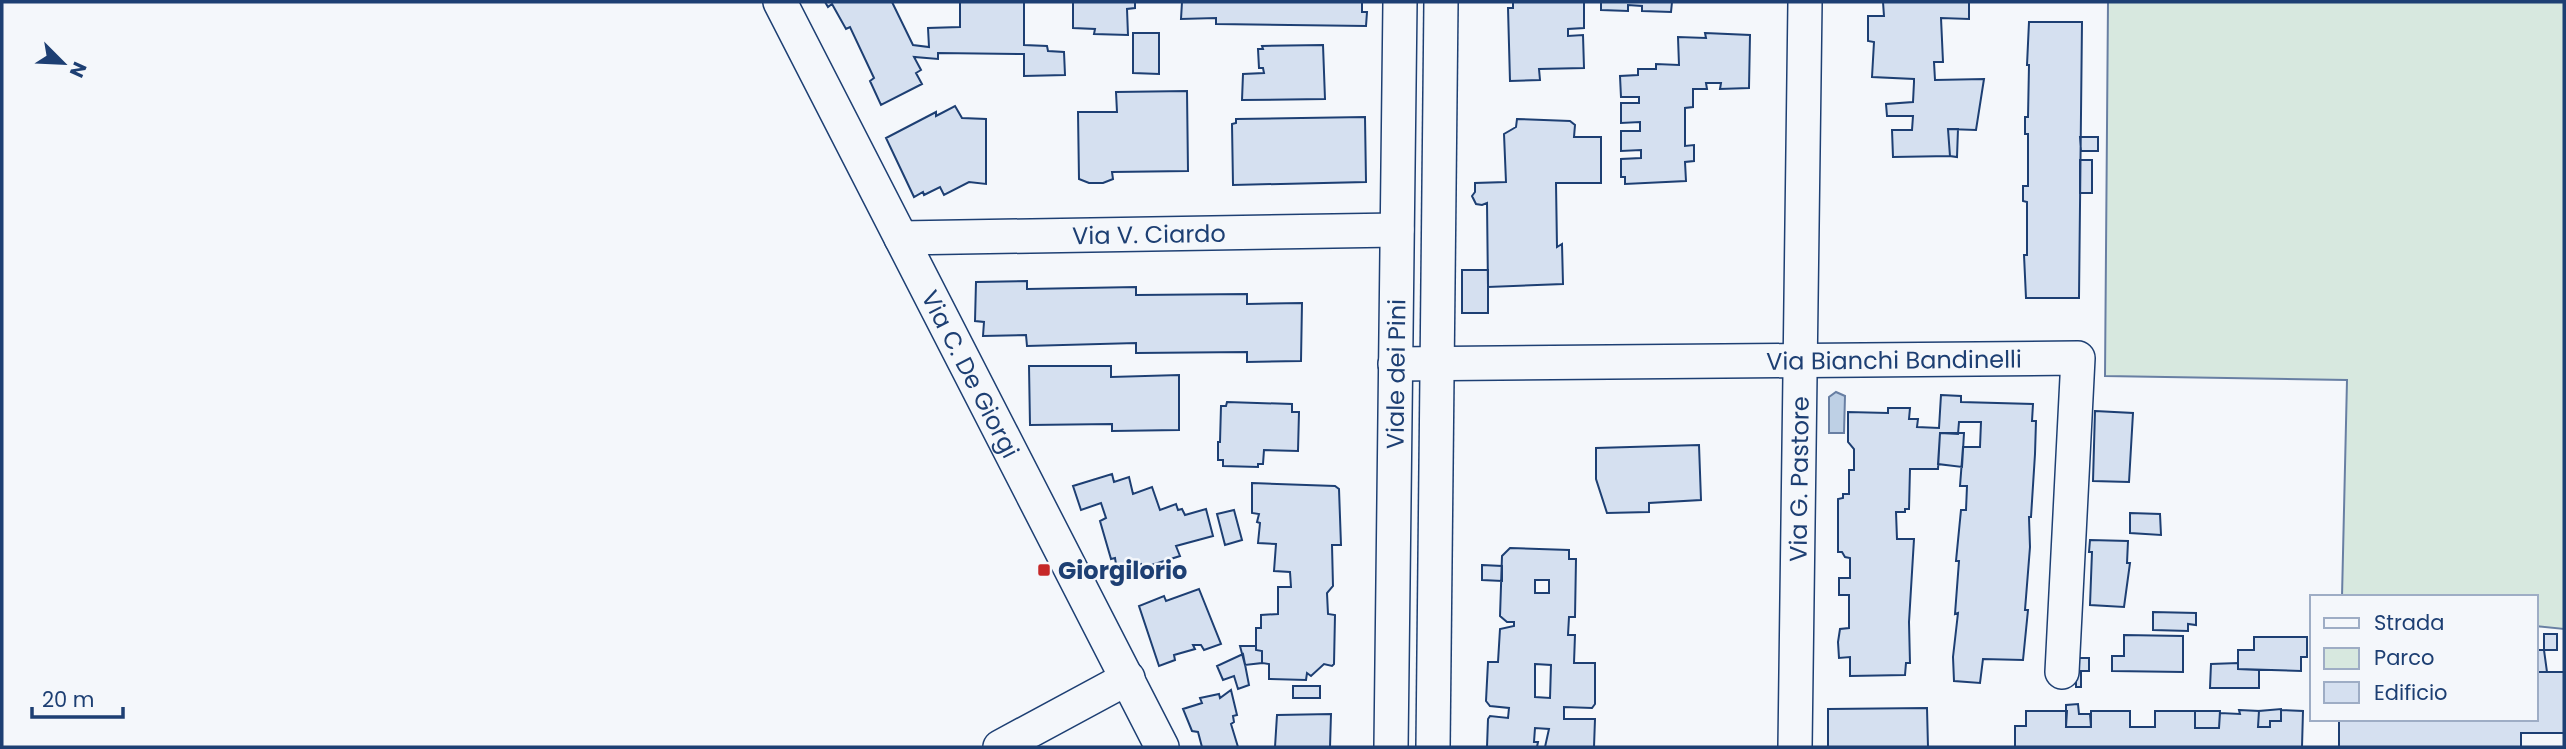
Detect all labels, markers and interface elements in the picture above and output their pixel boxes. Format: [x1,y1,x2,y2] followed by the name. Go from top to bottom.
[28,28,98,98] north arrow
[63,58,93,82] text: N
[1072,216,1226,252] street label: Via V. Ciardo
[914,284,1027,463] street label: Via C. De Giorgi
[1378,299,1413,449] street label: Viale dei Pini
[1766,342,2022,377] street label: Via Bianchi Bandinelli
[1781,396,1816,562] street label: Via G. Pastore
[1058,554,1187,587] place label: Giorgilorio
[1036,562,1052,578] marker: Giorgilorio
[2310,595,2538,721] legend
[2374,608,2444,637] text: Strada
[2374,643,2434,672] text: Parco
[32,676,122,720] scale bar
[2374,678,2448,707] text: Edificio
[42,685,95,714] text: 20 m

